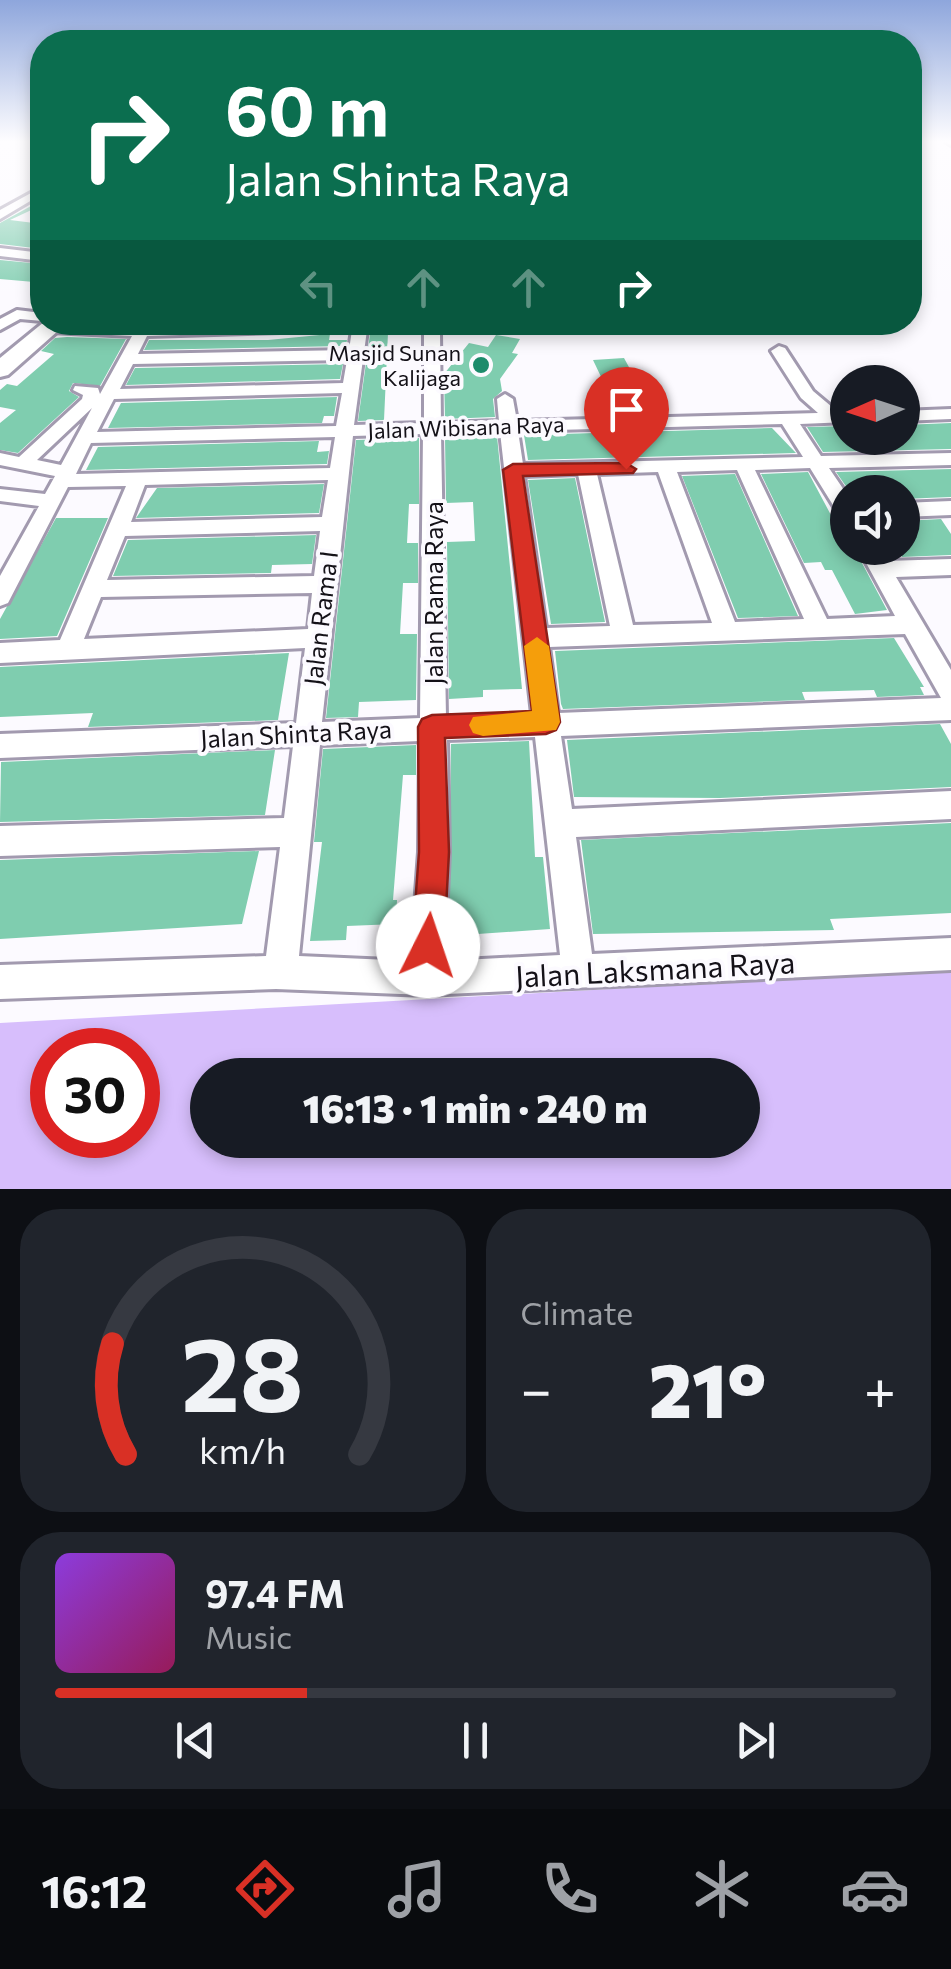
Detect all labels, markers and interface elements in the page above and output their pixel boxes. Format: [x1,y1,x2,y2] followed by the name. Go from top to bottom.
[225,65,389,150] text: 60 m
[60,70,190,200] icon: right
[225,150,571,205] text: Jalan Shinta Raya
[291,260,346,315] icon: left
[396,260,451,315] icon: ahead
[501,260,556,315] icon: ahead
[606,260,661,315] icon: right
[329,339,461,391] place label: Masjid Sunan Kalijaga
[470,354,492,376] marker: Masjid Sunan Kalijaga
[830,365,920,455] north arrow
[830,365,920,565] map controls
[584,367,669,470] pin
[599,382,654,437] icon: arrive
[367,410,565,444] street label: Jalan Wibisana Raya
[830,475,920,565] button: sound
[418,501,448,685] street label: Jalan Rama Raya
[297,549,343,687] street label: Jalan Rama I
[199,713,393,753] street label: Jalan Shinta Raya
[376,894,480,998] position arrow
[514,942,796,994] street label: Jalan Laksmana Raya
[30,1028,160,1158] speed limit sign: 30
[303,1084,647,1131] text: 16:13 · 1 min · 240 m
[521,1292,633,1332] text: Climate
[181,1306,304,1433] text: 28
[649,1342,767,1433] text: 21°
[521,1354,552,1421] text: −
[864,1354,896,1421] text: +
[199,1428,286,1471] text: km/h
[205,1569,345,1616] text: 97.4 FM
[205,1616,292,1656] text: Music
[168,1713,223,1768] icon: previous
[448,1713,503,1768] icon: pause
[728,1713,783,1768] icon: next
[230,1854,300,1924] icon: directions
[382,1854,452,1924] icon: music
[535,1854,605,1924] icon: phone
[687,1854,757,1924] icon: climate
[840,1854,910,1924] icon: car
[41,1862,147,1917] text: 16:12

